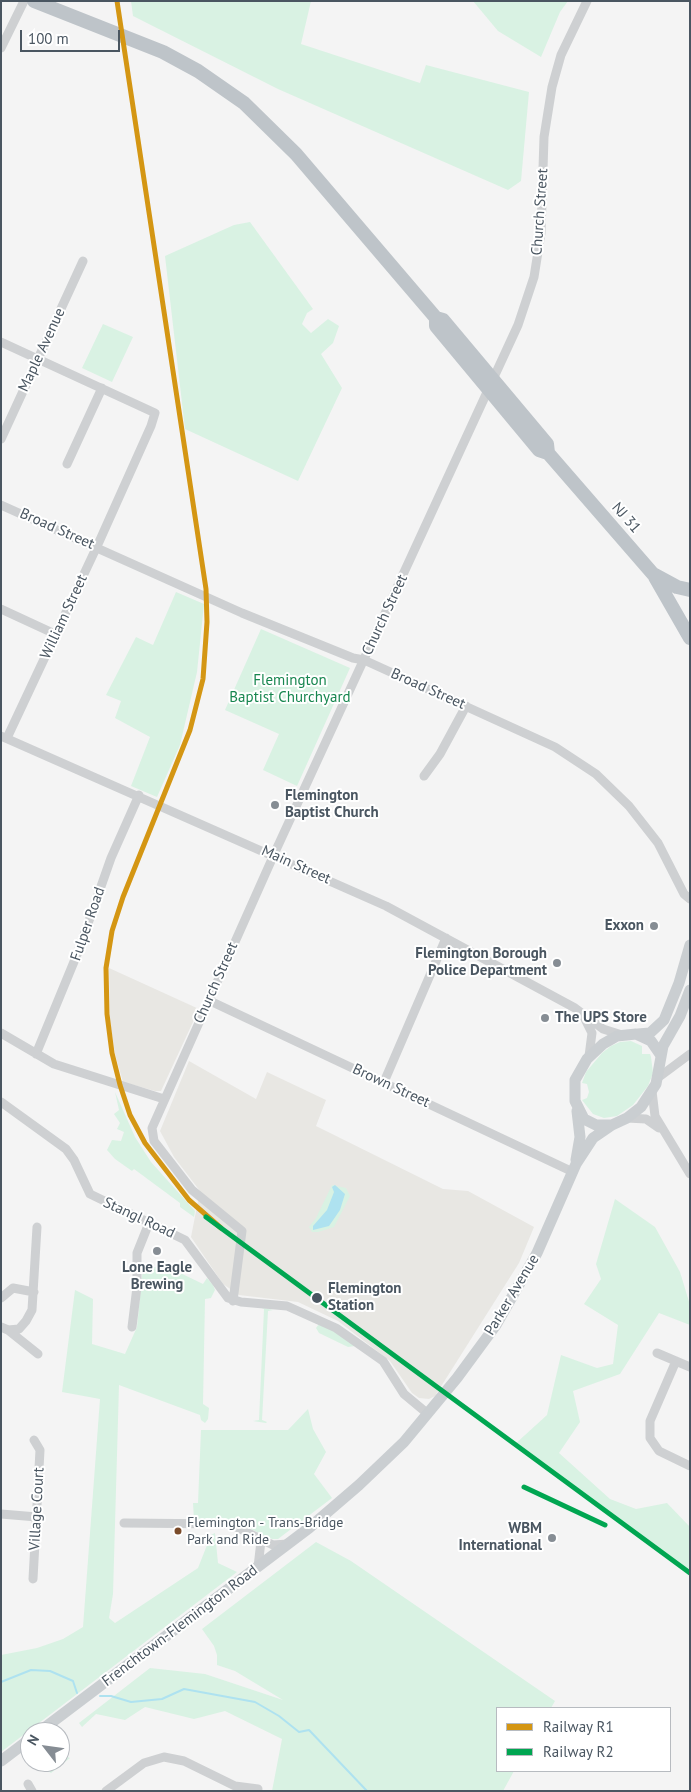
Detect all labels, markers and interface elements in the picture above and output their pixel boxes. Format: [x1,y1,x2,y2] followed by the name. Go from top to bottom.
[22,20,122,52] scale bar
[28,29,69,48] text: 100 m
[528,168,552,256] street label: Church Street
[15,305,69,395] street label: Maple Avenue
[608,499,644,537] street label: NJ 31
[17,505,97,553] street label: Broad Street
[37,572,91,662] street label: William Street
[358,572,412,658] street label: Church Street
[388,665,468,713] street label: Broad Street
[229,672,351,707] park label: Flemington Baptist Churchyard
[285,787,379,822] place label: Flemington Baptist Church
[269,799,281,811] marker: Flemington Baptist Church
[259,842,333,888] street label: Main Street
[67,885,109,963] street label: Fulper Road
[605,917,644,935] place label: Exxon
[648,920,660,932] marker: Exxon
[190,939,242,1027] street label: Church Street
[415,945,547,980] place label: Flemington Borough Police Department
[551,957,563,969] marker: Flemington Borough Police Department
[555,1009,647,1027] place label: The UPS Store
[539,1012,551,1024] marker: The UPS Store
[349,1060,433,1112] street label: Brown Street
[100,1194,178,1242] street label: Stangl Road
[151,1245,163,1257] marker: Lone Eagle Brewing
[481,1251,543,1339] street label: Parker Avenue
[122,1259,192,1294] place label: Lone Eagle Brewing
[328,1280,401,1315] place label: Flemington Station
[310,1291,324,1305] marker: Flemington Station
[26,1467,48,1551] street label: Village Court
[187,1515,343,1548] place label: Flemington - Trans-Bridge Park and Ride
[459,1520,542,1555] place label: WBM International
[173,1526,183,1536] marker: Flemington - Trans-Bridge Park and Ride
[546,1532,558,1544] marker: WBM International
[99,1562,261,1690] street label: Frenchtown-Flemington Road
[496,1707,671,1772] legend
[543,1717,614,1736] text: Railway R1
[20,1722,70,1772] north arrow
[23,1732,43,1748] text: N
[543,1742,614,1761] text: Railway R2

